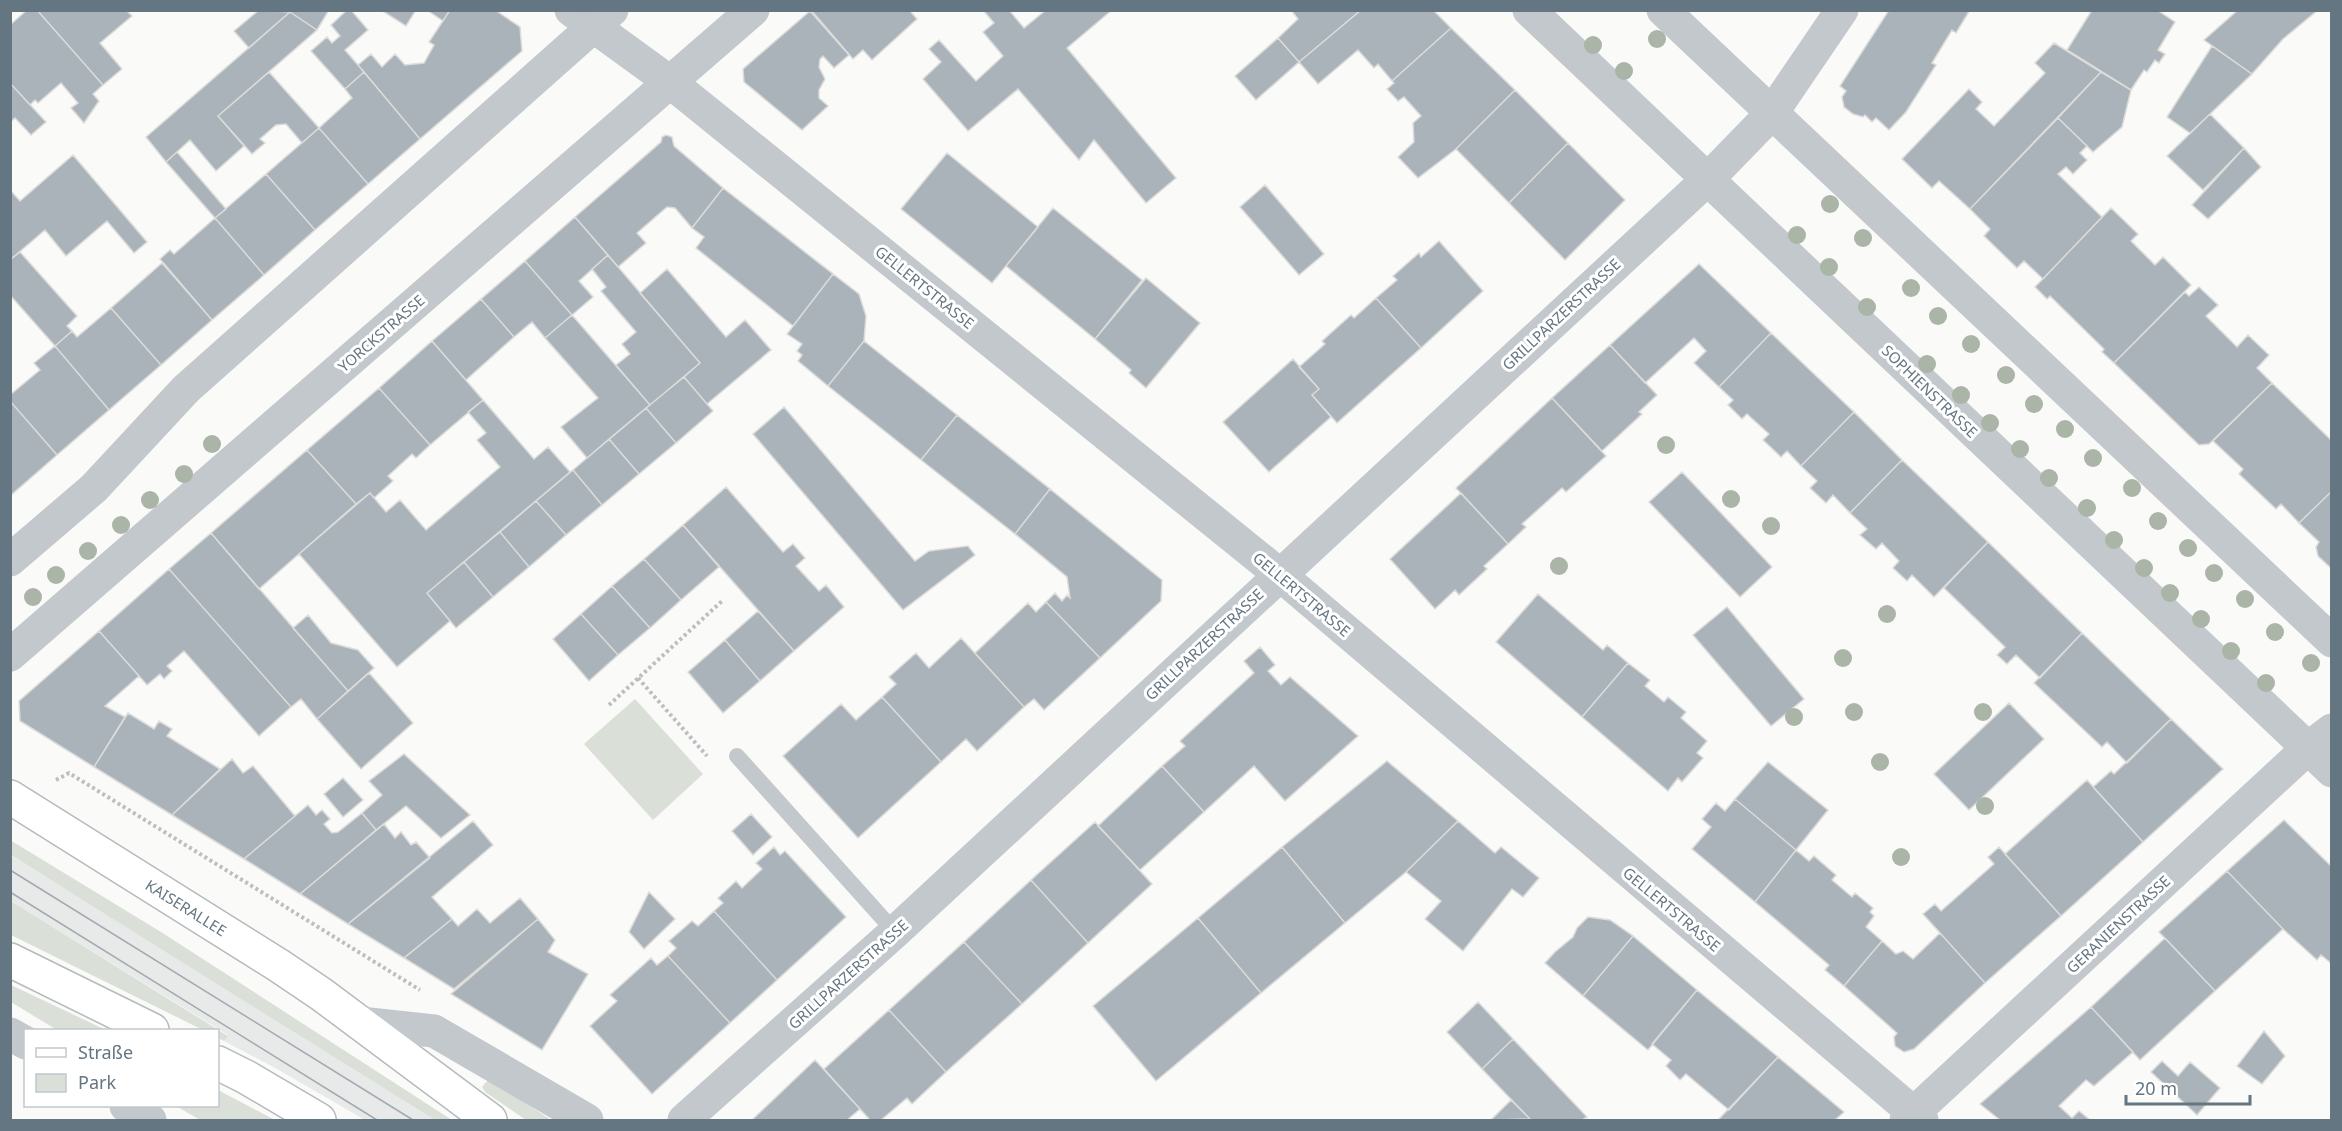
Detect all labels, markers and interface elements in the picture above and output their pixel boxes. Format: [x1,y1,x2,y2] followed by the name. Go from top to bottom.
[872,241,978,333] street label: GELLERTSTRASSE
[1498,254,1624,374] street label: GRILLPARZERSTRASSE
[334,290,428,376] street label: YORCKSTRASSE
[1878,340,1982,442] street label: SOPHIENSTRASSE
[1249,547,1355,641] street label: GELLERTSTRASSE
[1141,584,1267,704] street label: GRILLPARZERSTRASSE
[1619,862,1725,956] street label: GELLERTSTRASSE
[2062,871,2174,977] street label: GERANIENSTRASSE
[142,875,231,940] street label: KAISERALLEE
[784,915,912,1033] street label: GRILLPARZERSTRASSE
[24,1029,219,1107] legend
[78,1040,133,1064] text: Straße
[2126,1068,2250,1106] scale bar
[78,1070,116,1094] text: Park
[2135,1076,2177,1100] text: 20 m

